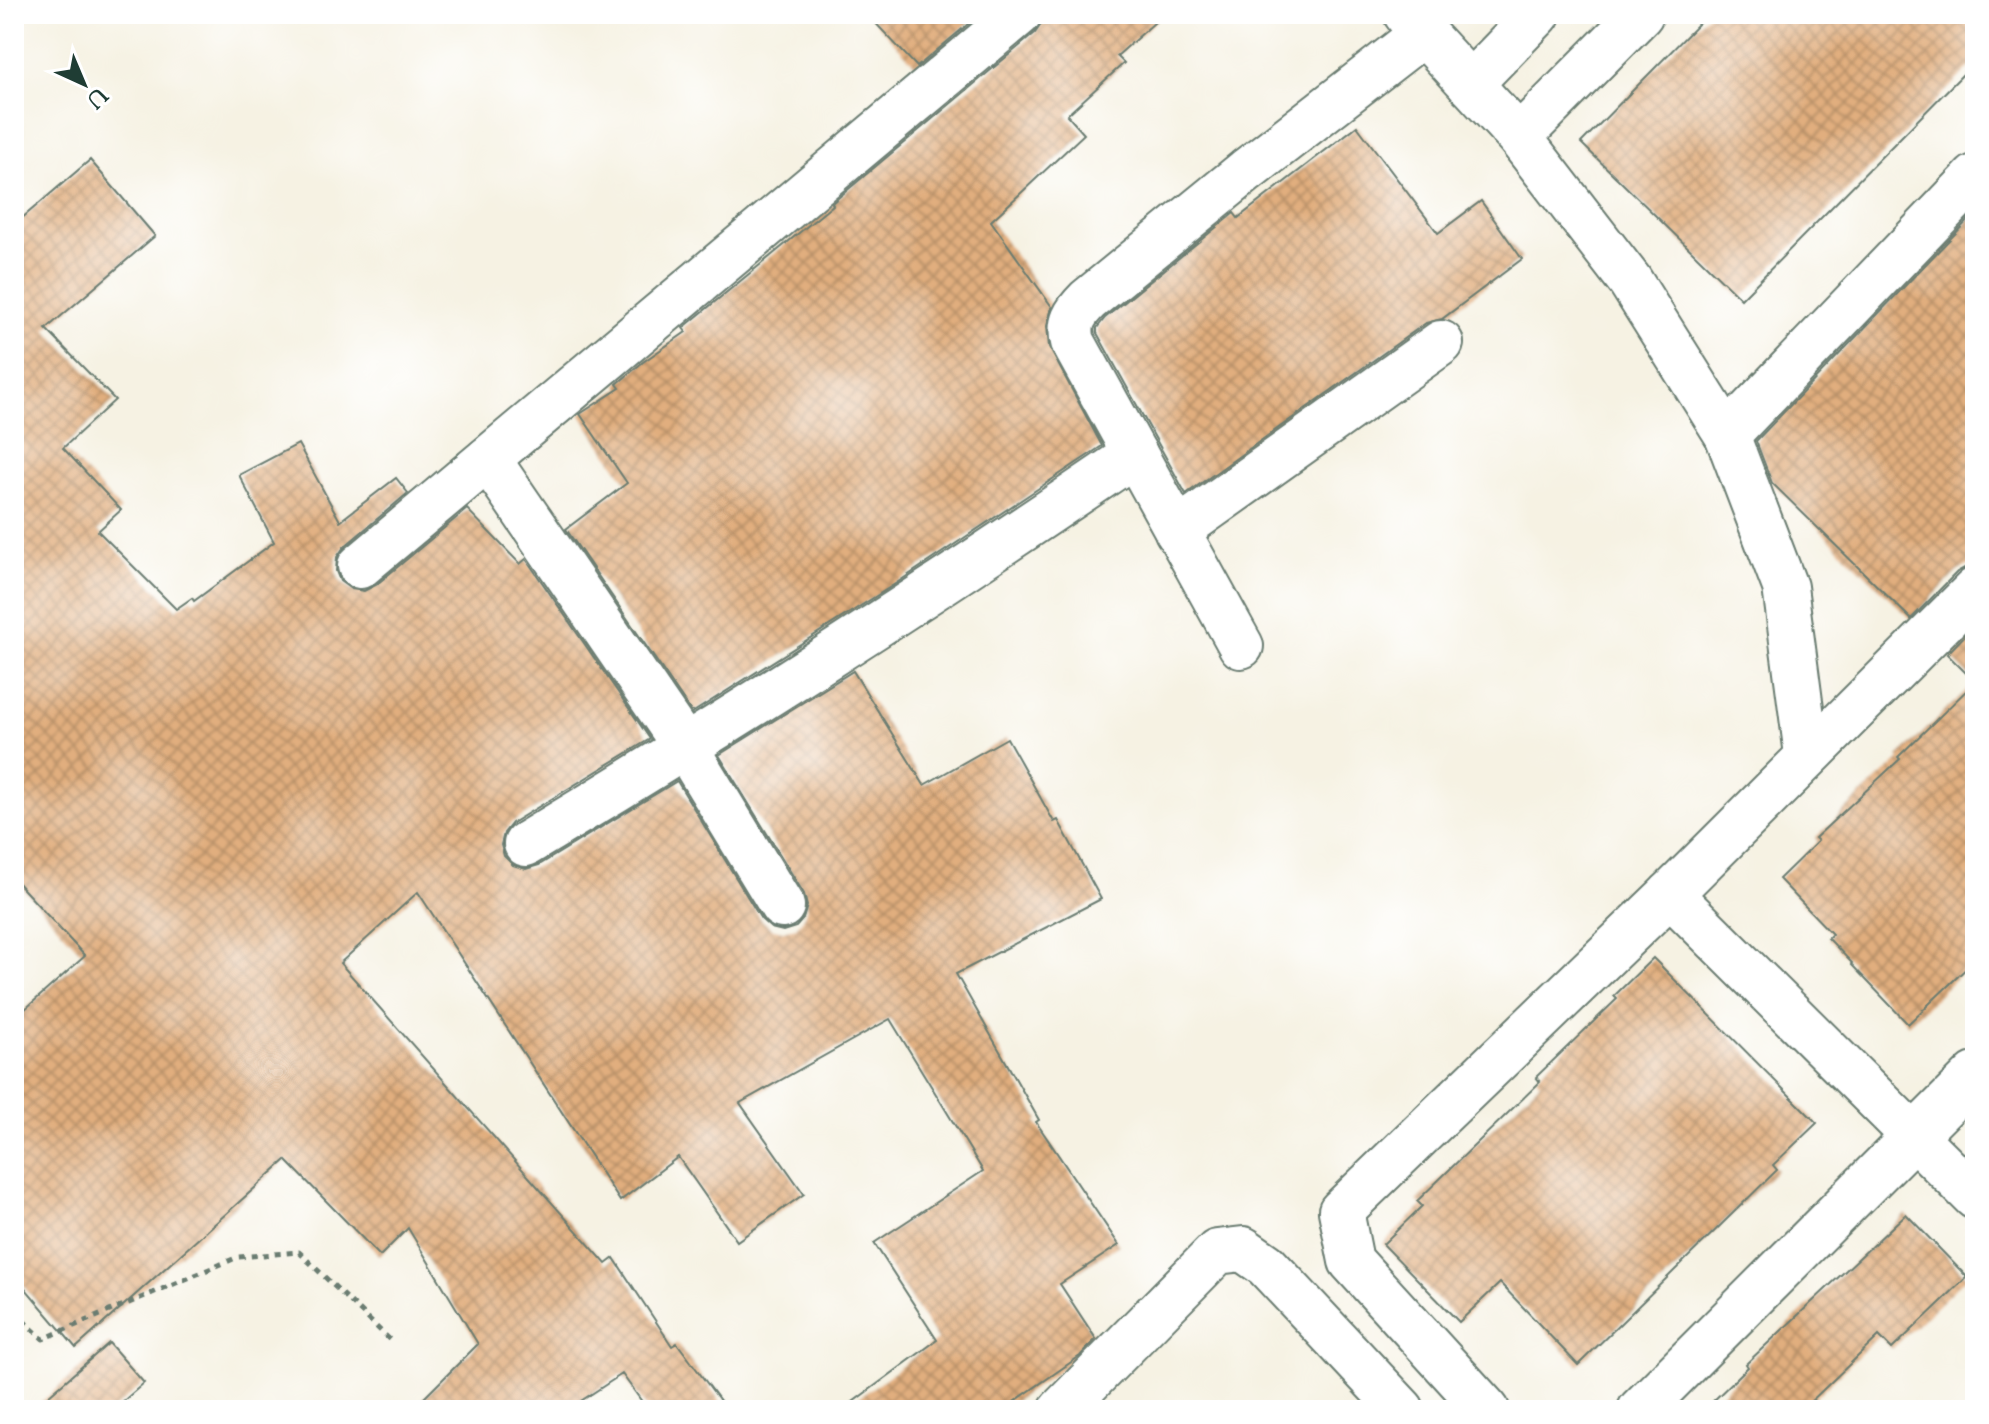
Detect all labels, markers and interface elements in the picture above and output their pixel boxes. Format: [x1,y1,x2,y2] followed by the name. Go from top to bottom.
[44,44,124,124] north arrow
[78,78,113,114] text: U

